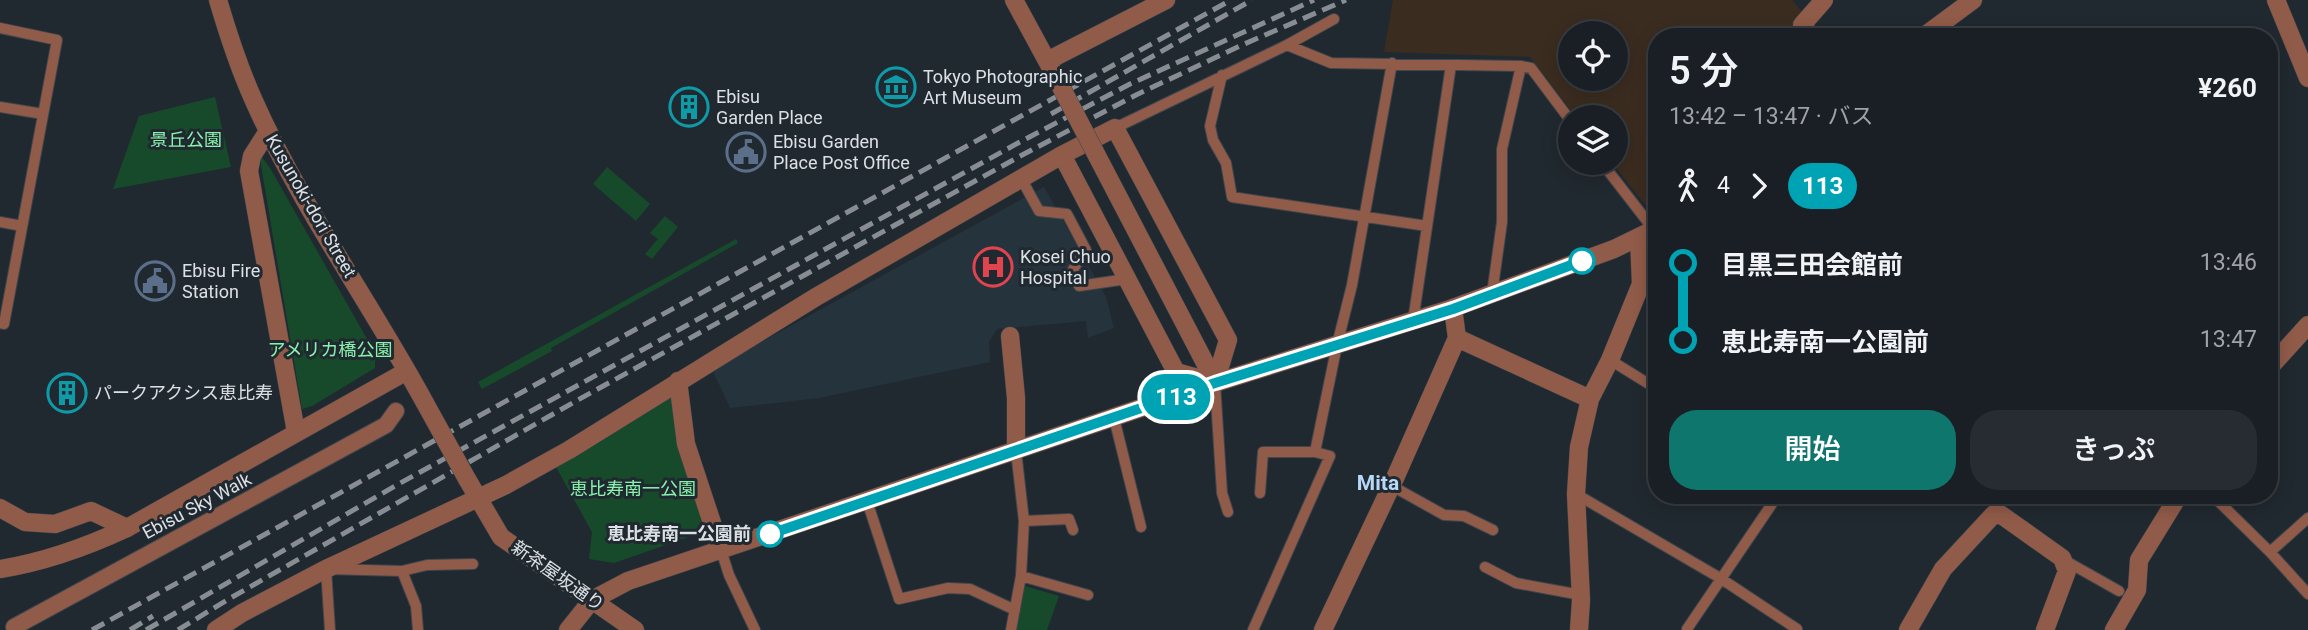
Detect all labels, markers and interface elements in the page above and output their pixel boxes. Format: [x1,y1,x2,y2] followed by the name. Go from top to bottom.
[1558,21,1628,175] map controls
[1558,21,1628,91] button: locate
[1669,49,1738,93] text: 5 分
[875,66,917,108] museum icon: Tokyo Photographic Art Museum
[923,66,1082,108] place label: Tokyo Photographic Art Museum
[2198,73,2257,103] text: ¥260
[668,86,710,128] building icon: Ebisu Garden Place
[716,86,823,128] place label: Ebisu Garden Place
[1669,103,1873,130] text: 13:42 – 13:47 · バス
[1558,105,1628,175] button: layers
[150,129,222,150] park label: 景丘公園
[262,130,361,281] street label: Kusunoki-dori Street
[725,131,767,173] public building icon: Ebisu Garden Place Post Office
[773,131,910,173] place label: Ebisu Garden Place Post Office
[1669,167,1707,205] icon: walk
[1740,167,1778,205] icon: forward
[1717,172,1730,199] text: 4
[1802,172,1843,200] text: 113
[972,246,1014,288] hospital icon: Kosei Chuo Hospital
[1020,246,1111,288] place label: Kosei Chuo Hospital
[1569,248,1595,274] unlabelled marker
[2200,249,2257,276] text: 13:46
[1721,250,1903,280] text: 目黒三田会館前
[134,260,176,302] public building icon: Ebisu Fire Station
[182,260,260,302] place label: Ebisu Fire Station
[2200,326,2257,353] text: 13:47
[1721,327,1929,357] text: 恵比寿南一公園前
[267,339,393,360] park label: アメリカ橋公園
[46,372,88,414] building icon: パークアクシス恵比寿
[1136,374,1216,420] line badge: 113
[94,382,273,403] place label: パークアクシス恵比寿
[1155,383,1197,411] text: 113
[1669,410,1956,490] button: 開始
[1970,410,2257,490] button: きっぷ
[139,468,256,543] street label: Ebisu Sky Walk
[1357,471,1399,495] district label: Mita
[570,478,696,499] park label: 恵比寿南一公園
[757,521,783,547] marker: 恵比寿南一公園前
[607,523,751,544] place label: 恵比寿南一公園前
[508,536,609,615] street label: 新茶屋坂通り

